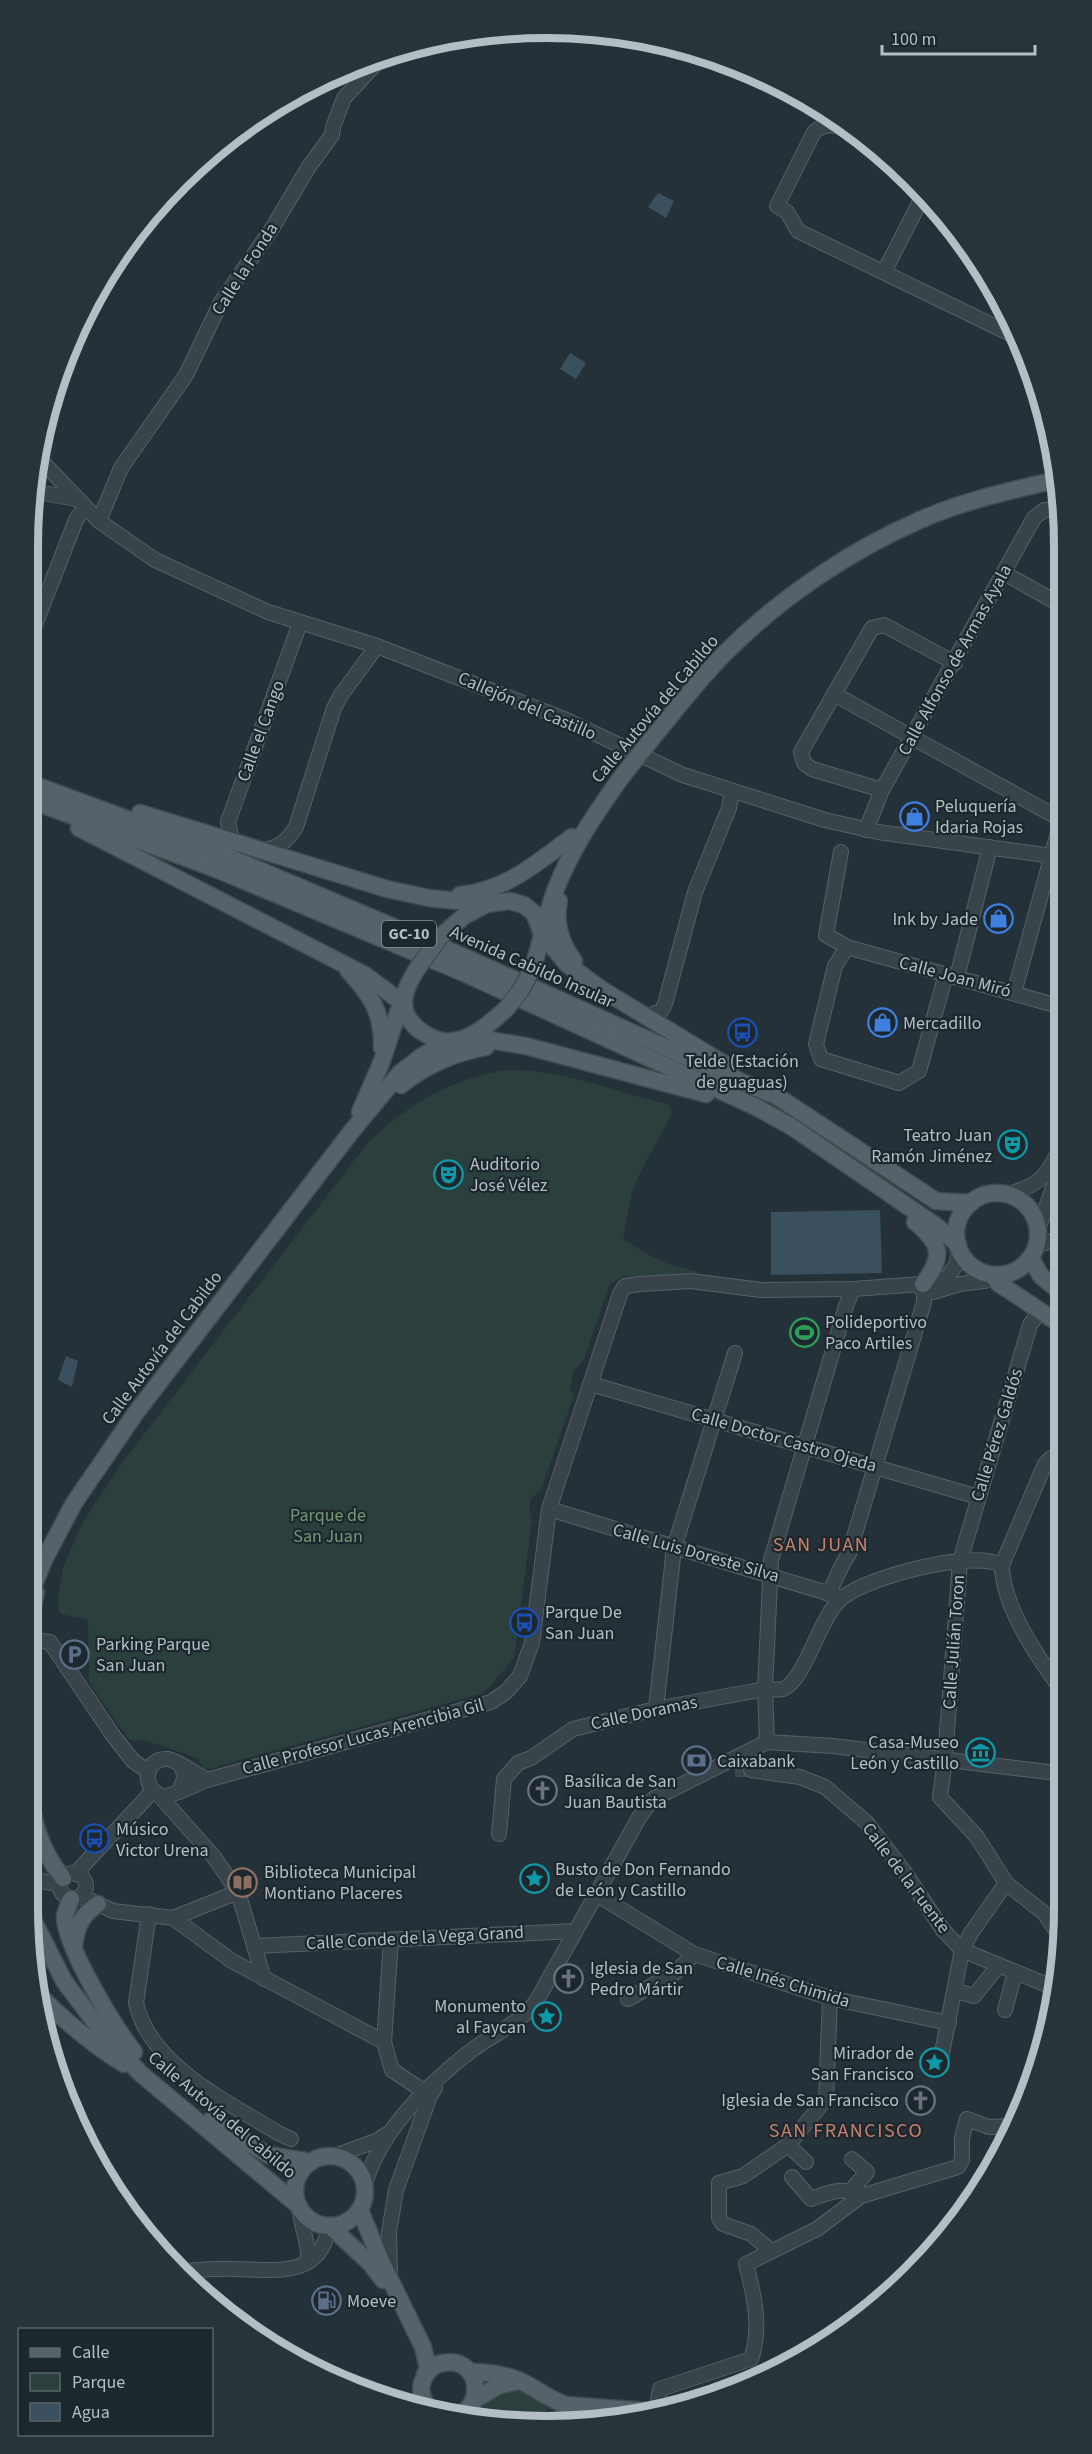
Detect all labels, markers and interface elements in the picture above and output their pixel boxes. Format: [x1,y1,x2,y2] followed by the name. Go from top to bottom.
[882,18,1035,56] scale bar
[891,27,936,52] text: 100 m
[206,218,284,320] street label: Calle la Fonda
[892,560,1018,760] street label: Calle Alfonso de Armas Ayala
[585,629,725,789] street label: Calle Autovía del Cabildo
[454,666,600,746] street label: Callejón del Castillo
[231,677,291,785] street label: Calle el Cango
[935,794,1023,840] place label: Peluquería Idaria Rojas
[898,800,930,832] shop icon: Peluquería Idaria Rojas
[983,903,1015,935] shop icon: Ink by Jade
[892,907,978,932] place label: Ink by Jade
[446,920,619,1015] street label: Avenida Cabildo Insular
[382,921,436,947] road number: GC-10
[896,950,1014,1004] street label: Calle Joan Miró
[866,1007,898,1039] shop icon: Mercadillo
[903,1011,982,1036] place label: Mercadillo
[726,1016,758,1048] bus stop icon: Telde (Estación de guaguas)
[685,1049,799,1095] place label: Telde (Estación de guaguas)
[871,1123,992,1169] place label: Teatro Juan Ramón Jiménez
[997,1129,1029,1161] theatre icon: Teatro Juan Ramón Jiménez
[470,1152,548,1198] place label: Auditorio José Vélez
[433,1158,465,1190] theatre icon: Auditorio José Vélez
[96,1266,228,1430] street label: Calle Autovía del Cabildo
[825,1310,927,1356] place label: Polideportivo Paco Artiles
[788,1316,820,1348] sports icon: Polideportivo Paco Artiles
[965,1365,1029,1505] street label: Calle Pérez Galdós
[688,1402,880,1478] street label: Calle Doctor Castro Ojeda
[290,1503,366,1549] park label: Parque de San Juan
[610,1517,782,1589] street label: Calle Luis Doreste Silva
[773,1531,869,1559] district label: SAN JUAN
[937,1574,971,1710] street label: Calle Julián Toron
[545,1600,622,1646] place label: Parque De San Juan
[508,1606,540,1638] bus stop icon: Parque De San Juan
[96,1632,210,1678] place label: Parking Parque San Juan
[59,1638,91,1670] parking icon: Parking Parque San Juan
[588,1690,700,1736] street label: Calle Doramas
[239,1693,487,1781] street label: Calle Profesor Lucas Arencibia Gil
[850,1730,959,1776] place label: Casa-Museo León y Castillo
[964,1736,996,1768] museum icon: Casa-Museo León y Castillo
[680,1745,712,1777] bank icon: Caixabank
[717,1749,795,1774] place label: Caixabank
[564,1769,676,1815] place label: Basílica de San Juan Bautista
[527,1775,559,1807] church icon: Basílica de San Juan Bautista
[116,1817,209,1863] place label: Músico Victor Urena
[856,1817,956,1939] street label: Calle de la Fuente
[79,1823,111,1855] bus stop icon: Músico Victor Urena
[555,1857,731,1903] place label: Busto de Don Fernando de León y Castillo
[264,1860,416,1906] place label: Biblioteca Municipal Montiano Placeres
[518,1863,550,1895] place icon: Busto de Don Fernando de León y Castillo
[227,1866,259,1898] library icon: Biblioteca Municipal Montiano Placeres
[305,1920,525,1956] street label: Calle Conde de la Vega Grand
[713,1950,853,2014] street label: Calle Inés Chimida
[590,1956,693,2002] place label: Iglesia de San Pedro Mártir
[553,1962,585,1994] church icon: Iglesia de San Pedro Mártir
[434,1994,526,2040] place label: Monumento al Faycan
[531,2000,563,2032] place icon: Monumento al Faycan
[811,2041,914,2087] place label: Mirador de San Francisco
[142,2045,302,2185] street label: Calle Autovía del Cabildo
[919,2047,951,2079] place icon: Mirador de San Francisco
[904,2084,936,2116] church icon: Iglesia de San Francisco
[721,2088,899,2113] place label: Iglesia de San Francisco
[769,2117,923,2145] district label: SAN FRANCISCO
[310,2285,342,2317] fuel station icon: Moeve
[347,2289,396,2314] place label: Moeve
[18,2328,213,2436] legend
[72,2340,110,2365] text: Calle
[72,2370,125,2395] text: Parque
[72,2400,110,2425] text: Agua

